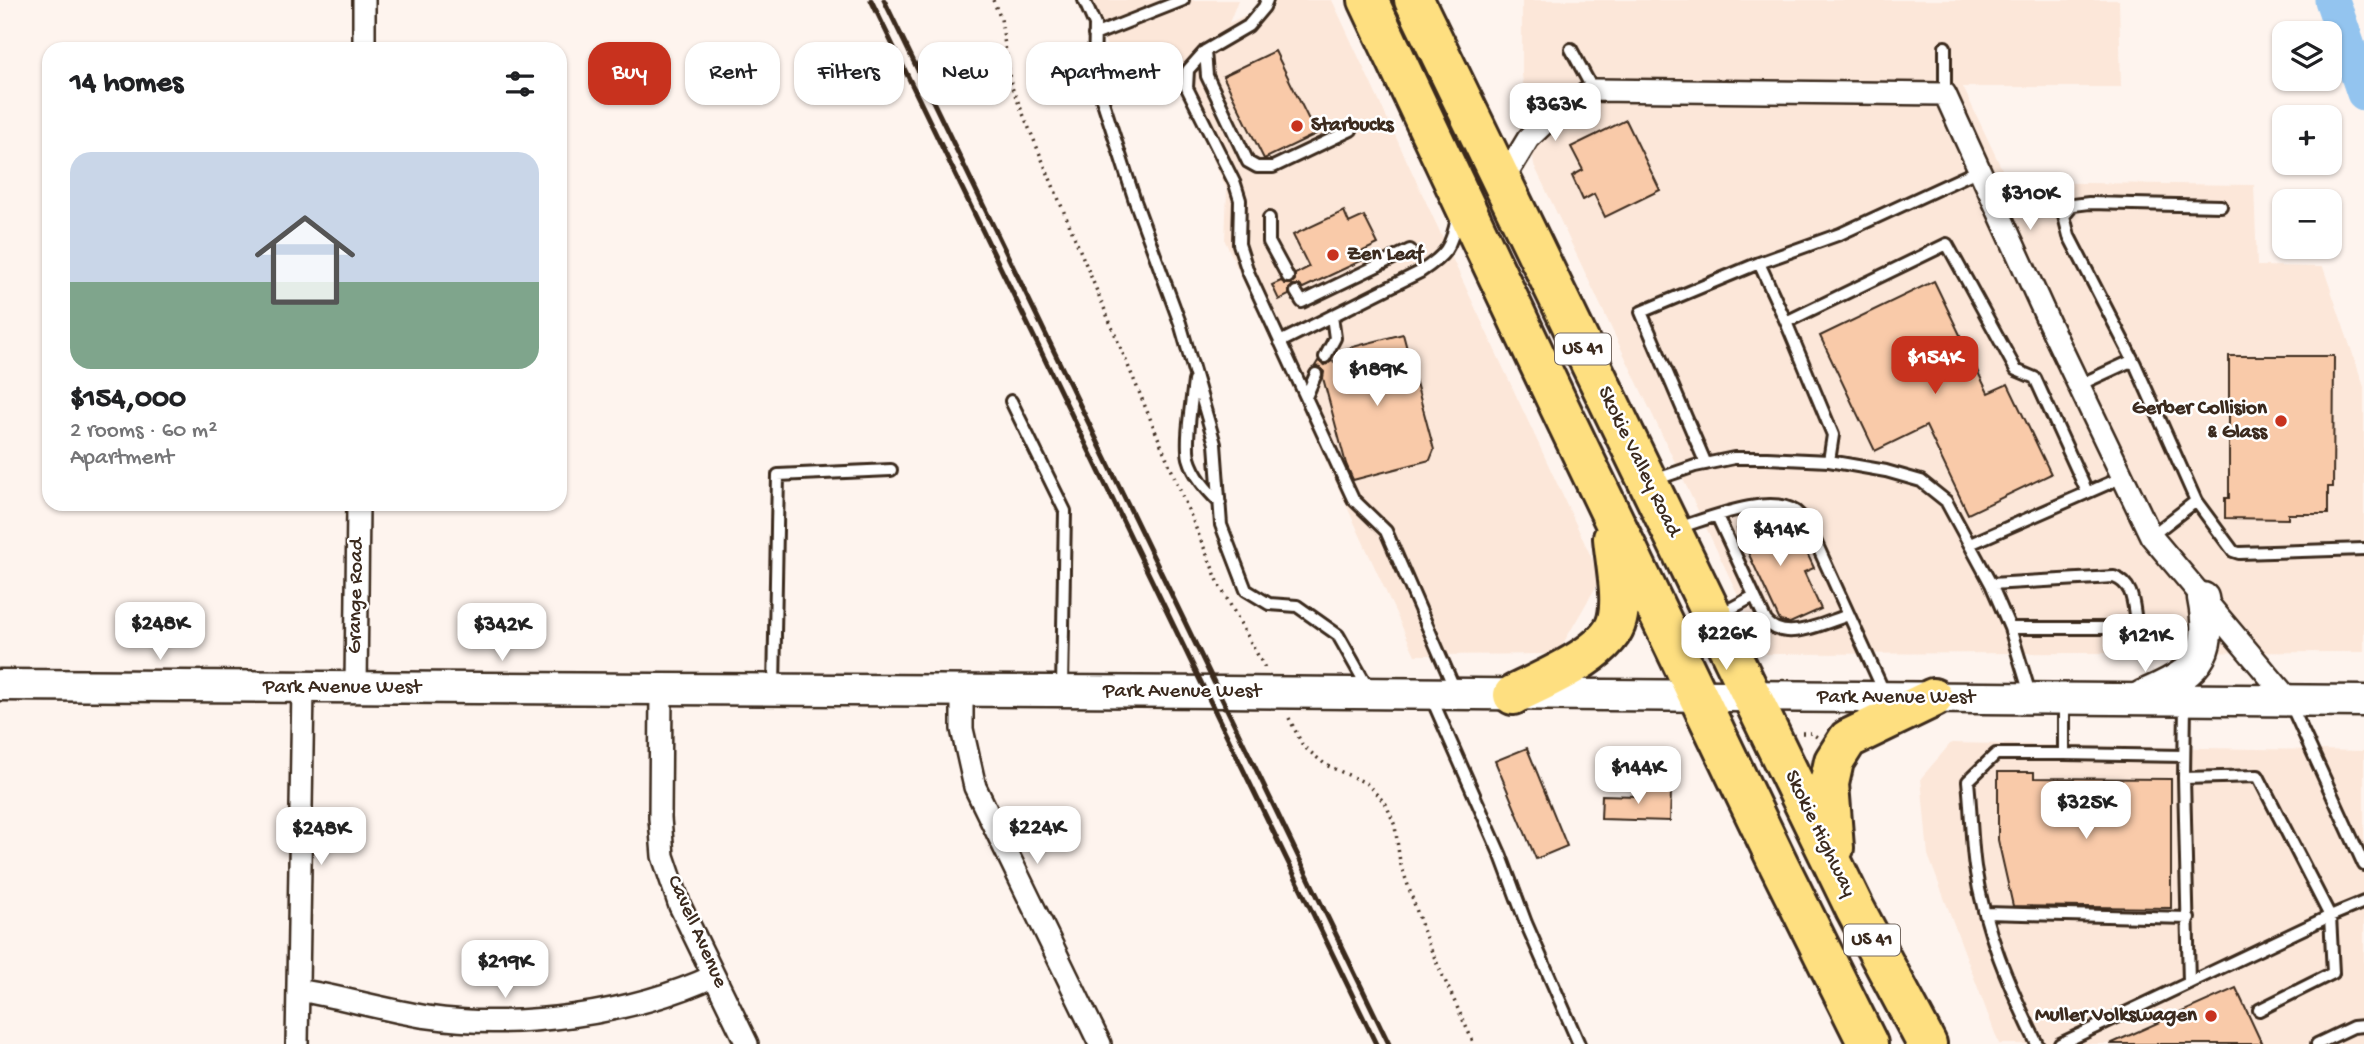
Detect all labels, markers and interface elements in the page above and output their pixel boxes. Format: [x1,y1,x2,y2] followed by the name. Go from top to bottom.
[2272,21,2342,259] map controls
[2272,21,2342,91] button: layers
[588,42,671,105] chip: Buy
[685,42,780,105] chip: Rent
[794,42,904,105] chip: Filters
[918,42,1012,105] chip: New
[1026,42,1183,105] chip: Apartment
[501,65,539,103] icon: filters
[70,67,183,102] text: 14 homes
[1506,83,1604,143] pin: $363K
[1526,92,1584,119] text: $363K
[2272,105,2342,175] button: +
[1311,114,1395,139] place label: Starbucks
[1289,118,1305,134] marker: Starbucks
[1981,173,2079,232] pin: $310K
[2001,181,2059,208] text: $310K
[2272,189,2342,259] button: −
[242,197,368,323] icon: home
[1347,243,1426,268] place label: Zen Leaf
[1325,247,1341,263] marker: Zen Leaf
[1555,334,1611,364] road number: US 41
[1886,336,1984,396] pin: $154K
[1907,345,1963,372] text: $154K
[1328,348,1426,408] pin: $189K
[1349,357,1405,384] text: $189K
[70,383,186,418] text: $154,000
[1591,383,1686,543] street label: Skokie Valley Road
[2132,397,2268,446] place label: Gerber Collision & Glass
[2273,413,2289,429] marker: Gerber Collision & Glass
[70,418,217,445] text: 2 rooms · 60 m²
[70,445,174,472] text: Apartment
[1731,508,1829,568] pin: $414K
[1753,517,1807,544] text: $414K
[343,536,371,654] street label: Grange Road
[111,602,209,662] pin: $248K
[453,604,551,663] pin: $342K
[131,611,189,638] text: $248K
[473,612,531,639] text: $342K
[1677,612,1775,672] pin: $226K
[2096,614,2194,674] pin: $121K
[1697,621,1755,648] text: $226K
[2119,623,2171,650] text: $121K
[262,676,423,701] street label: Park Avenue West
[1102,680,1263,705] street label: Park Avenue West
[1816,686,1977,711] street label: Park Avenue West
[1589,746,1687,806] pin: $144K
[1611,755,1665,782] text: $144K
[1778,767,1860,901] street label: Skokie Highway
[2037,782,2135,841] pin: $325K
[2057,790,2115,817] text: $325K
[988,806,1086,866] pin: $224K
[272,808,370,867] pin: $248K
[1009,815,1065,842] text: $224K
[292,816,350,843] text: $248K
[660,872,732,993] street label: Cavell Avenue
[1844,924,1900,956] road number: US 41
[456,940,554,1000] pin: $219K
[477,949,533,976] text: $219K
[2035,1004,2198,1029] place label: Muller Volkswagen
[2203,1008,2219,1024] marker: Muller Volkswagen

